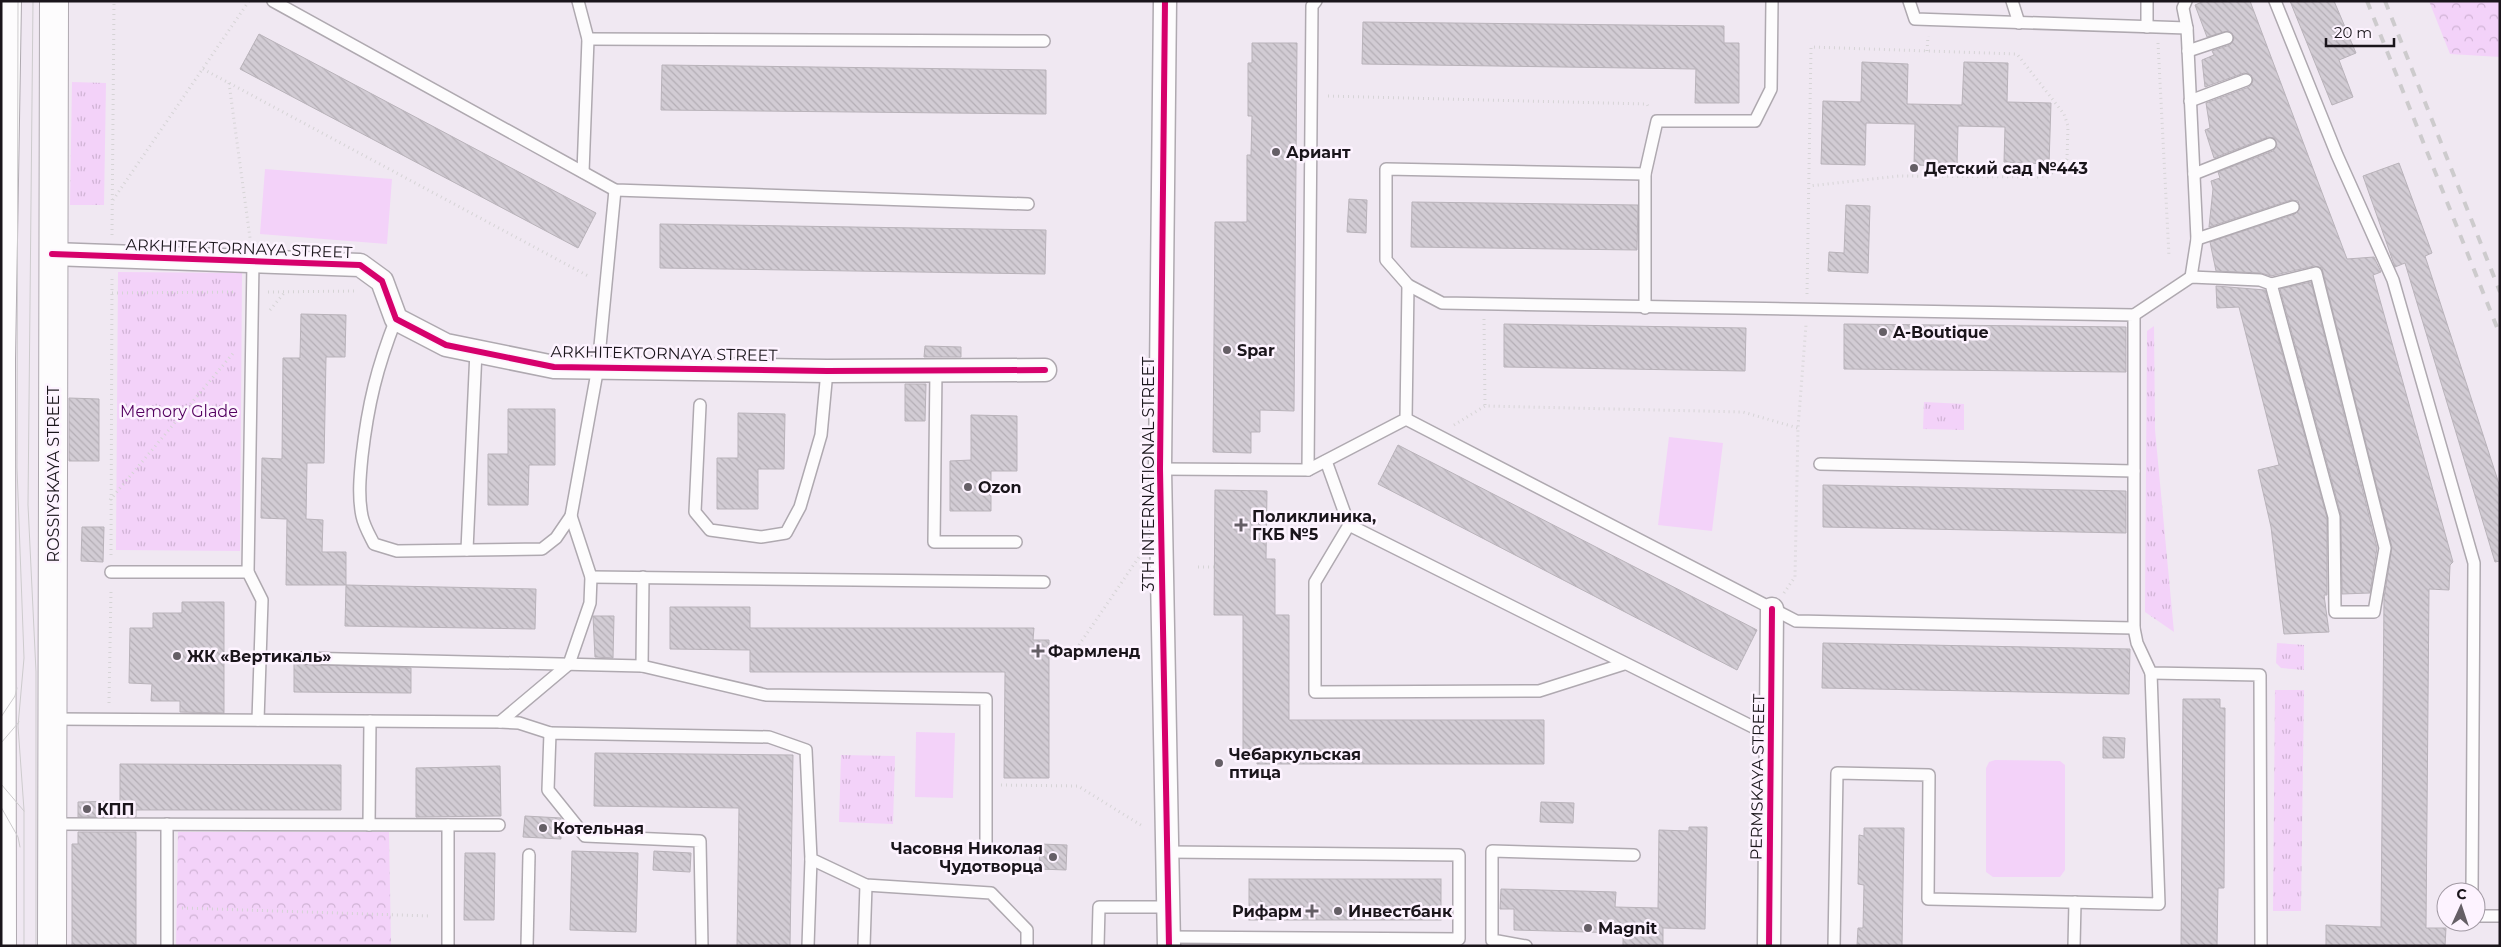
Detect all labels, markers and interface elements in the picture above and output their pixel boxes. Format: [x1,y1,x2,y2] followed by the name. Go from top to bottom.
[2326,15,2394,47] scale bar
[2334,23,2372,42] text: 20 m
[1286,143,1351,162] place label: Ариант
[1270,146,1282,158] marker: Ариант
[1924,159,2088,178] place label: Детский сад №443
[1908,162,1920,174] marker: Детский сад №443
[125,235,353,262] street label: ARKHITEKTORNAYA STREET
[1892,323,1989,342] place label: A-Boutique
[1877,326,1889,338] marker: A-Boutique
[1237,341,1275,360] place label: Spar
[550,342,778,365] street label: ARKHITEKTORNAYA STREET
[1221,344,1233,356] marker: Spar
[1139,356,1158,592] street label: 3TH INTERNATIONAL STREET
[44,385,63,562] street label: ROSSIYSKAYA STREET
[120,402,238,421] park label: Memory Glade
[978,478,1022,497] place label: Ozon
[962,481,974,493] marker: Ozon
[1252,507,1376,544] place label: Поликлиника, ГКБ №5
[1234,518,1248,532] marker: Поликлиника, ГКБ №5
[1048,642,1140,661] place label: Фармленд
[1032,645,1044,657] marker: Фармленд
[187,647,331,666] place label: ЖК «Вертикаль»
[171,650,183,662] marker: ЖК «Вертикаль»
[1747,693,1768,860] street label: PERMSKAYA STREET
[1229,745,1361,782] place label: Чебаркульская птица
[1213,757,1225,769] marker: Чебаркульская птица
[97,800,134,819] place label: КПП
[81,803,93,815] marker: КПП
[553,819,644,838] place label: Котельная
[537,822,549,834] marker: Котельная
[891,839,1043,876] place label: Часовня Николая Чудотворца
[1047,851,1059,863] marker: Часовня Николая Чудотворца
[2436,882,2486,932] north arrow
[2456,885,2467,903] text: С
[1232,902,1302,921] place label: Рифарм
[1348,902,1453,921] place label: Инвестбанк
[1306,905,1318,917] marker: Рифарм
[1332,905,1344,917] marker: Инвестбанк
[1598,919,1657,938] place label: Magnit
[1582,922,1594,934] marker: Magnit

